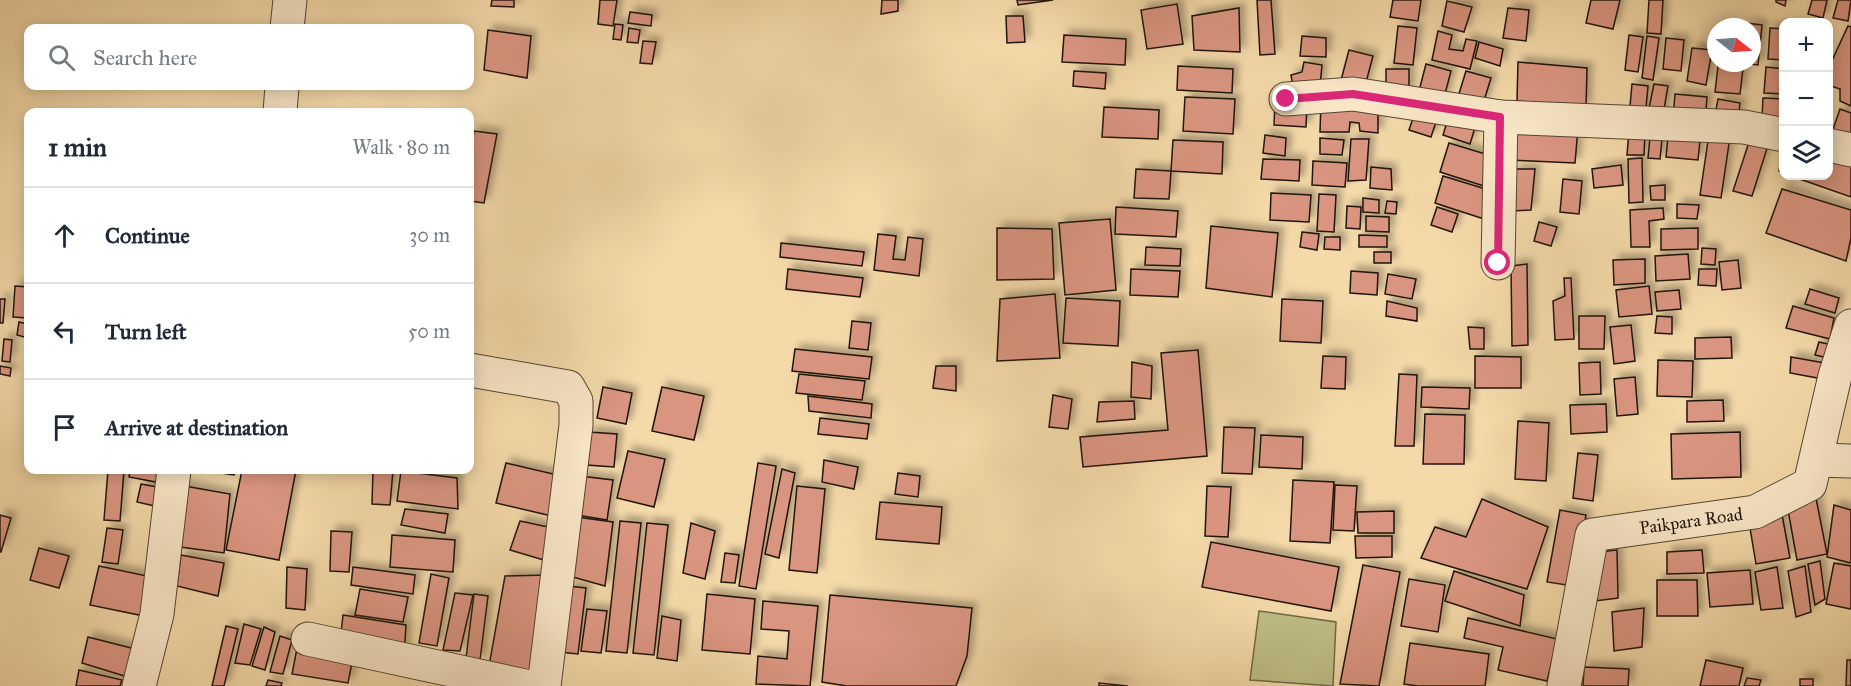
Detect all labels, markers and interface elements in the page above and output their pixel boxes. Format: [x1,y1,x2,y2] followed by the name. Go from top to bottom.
[1707,18,1761,72] north arrow
[1779,18,1833,180] map controls
[1779,18,1833,72] button: +
[24,24,474,90] search box
[45,41,78,74] icon: search
[93,44,197,71] text: Search here
[1779,72,1833,126] button: −
[1272,85,1298,111] route end
[1779,126,1833,180] button: layers
[48,131,107,163] text: 1 min
[352,135,450,159] text: Walk · 80 m
[48,219,81,252] icon: ahead
[105,222,190,249] text: Continue
[409,223,450,247] text: 30 m
[1484,249,1510,275] route start
[48,315,81,348] icon: left
[105,318,187,345] text: Turn left
[408,319,450,343] text: 50 m
[48,411,81,444] icon: arrive
[105,414,288,441] text: Arrive at destination
[1638,503,1744,539] street label: Paikpara Road

